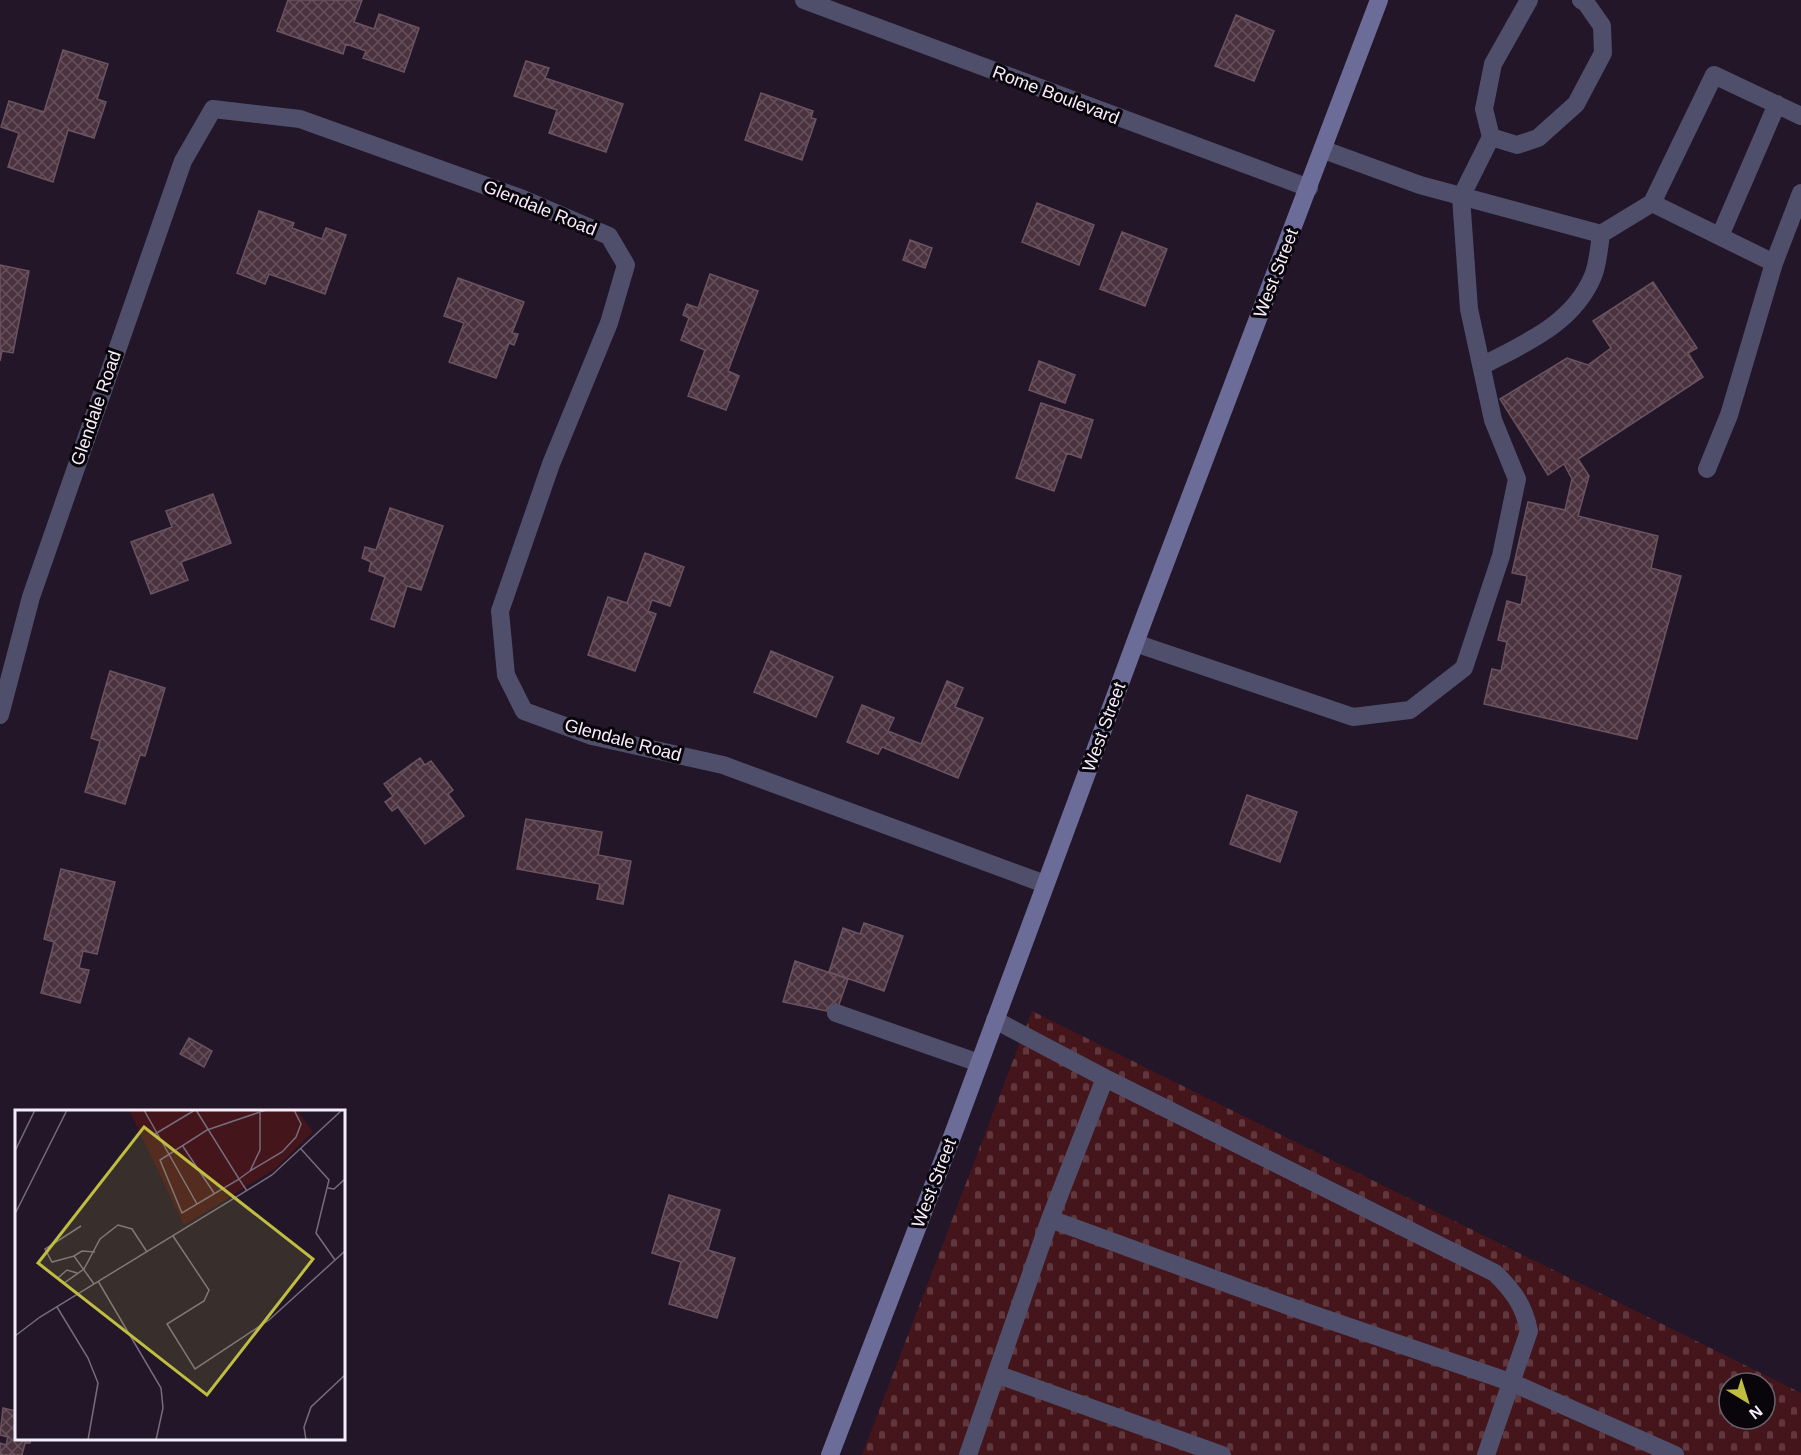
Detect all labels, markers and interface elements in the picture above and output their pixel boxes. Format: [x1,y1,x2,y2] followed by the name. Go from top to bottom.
[990,62,1122,128] street label: Rome Boulevard
[481,176,599,240] street label: Glendale Road
[1250,226,1302,320] street label: West Street
[67,348,125,468] street label: Glendale Road
[1079,680,1129,774] street label: West Street
[562,715,684,765] street label: Glendale Road
[15,1110,345,1440] inset map
[908,1136,960,1230] street label: West Street
[1717,1371,1777,1431] north arrow
[1746,1402,1766,1423] text: N

